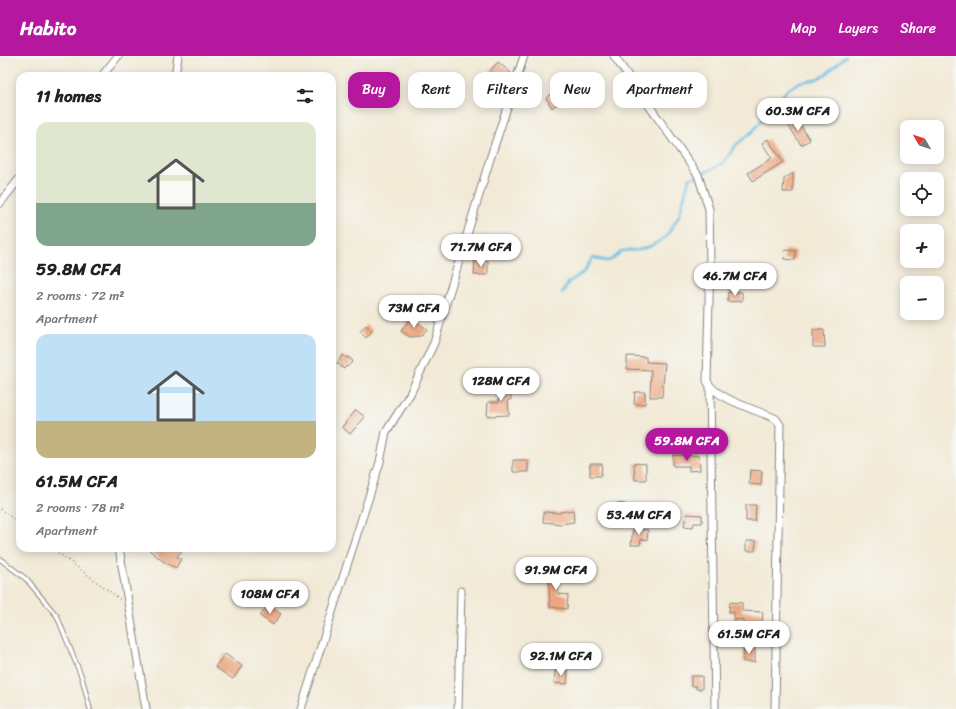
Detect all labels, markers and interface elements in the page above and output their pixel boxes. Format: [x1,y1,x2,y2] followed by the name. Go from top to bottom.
[20,12,76,45] text: Habito
[791,16,816,41] text: Map
[838,16,878,41] text: Layers
[900,16,936,41] text: Share
[348,72,400,108] chip: Buy
[408,72,465,108] chip: Rent
[473,72,542,108] chip: Filters
[550,72,605,108] chip: New
[613,72,707,108] chip: Apartment
[36,81,101,111] text: 11 homes
[294,85,316,107] icon: filters
[752,98,844,132] pin: 60.3M CFA
[766,99,830,122] text: 60.3M CFA
[900,120,944,164] north arrow
[900,120,944,320] map controls
[140,148,212,220] icon: home
[900,172,944,216] button: locate
[900,224,944,268] button: +
[435,234,527,268] pin: 71.7M CFA
[450,235,512,258] text: 71.7M CFA
[36,254,122,284] text: 59.8M CFA
[689,263,781,297] pin: 46.7M CFA
[703,264,767,287] text: 46.7M CFA
[900,276,944,320] button: −
[36,284,124,307] text: 2 rooms · 72 m²
[377,295,451,329] pin: 73M CFA
[388,296,440,319] text: 73M CFA
[36,307,97,330] text: Apartment
[140,360,212,432] icon: home
[460,368,542,402] pin: 128M CFA
[472,369,530,392] text: 128M CFA
[641,428,733,462] pin: 59.8M CFA
[654,429,720,452] text: 59.8M CFA
[36,466,118,496] text: 61.5M CFA
[36,496,125,519] text: 2 rooms · 78 m²
[593,502,685,536] pin: 53.4M CFA
[607,503,671,526] text: 53.4M CFA
[36,519,97,542] text: Apartment
[510,557,602,591] pin: 91.9M CFA
[524,558,588,581] text: 91.9M CFA
[229,581,311,615] pin: 108M CFA
[240,582,300,605] text: 108M CFA
[703,621,795,655] pin: 61.5M CFA
[718,622,780,645] text: 61.5M CFA
[515,643,607,677] pin: 92.1M CFA
[530,644,592,667] text: 92.1M CFA

